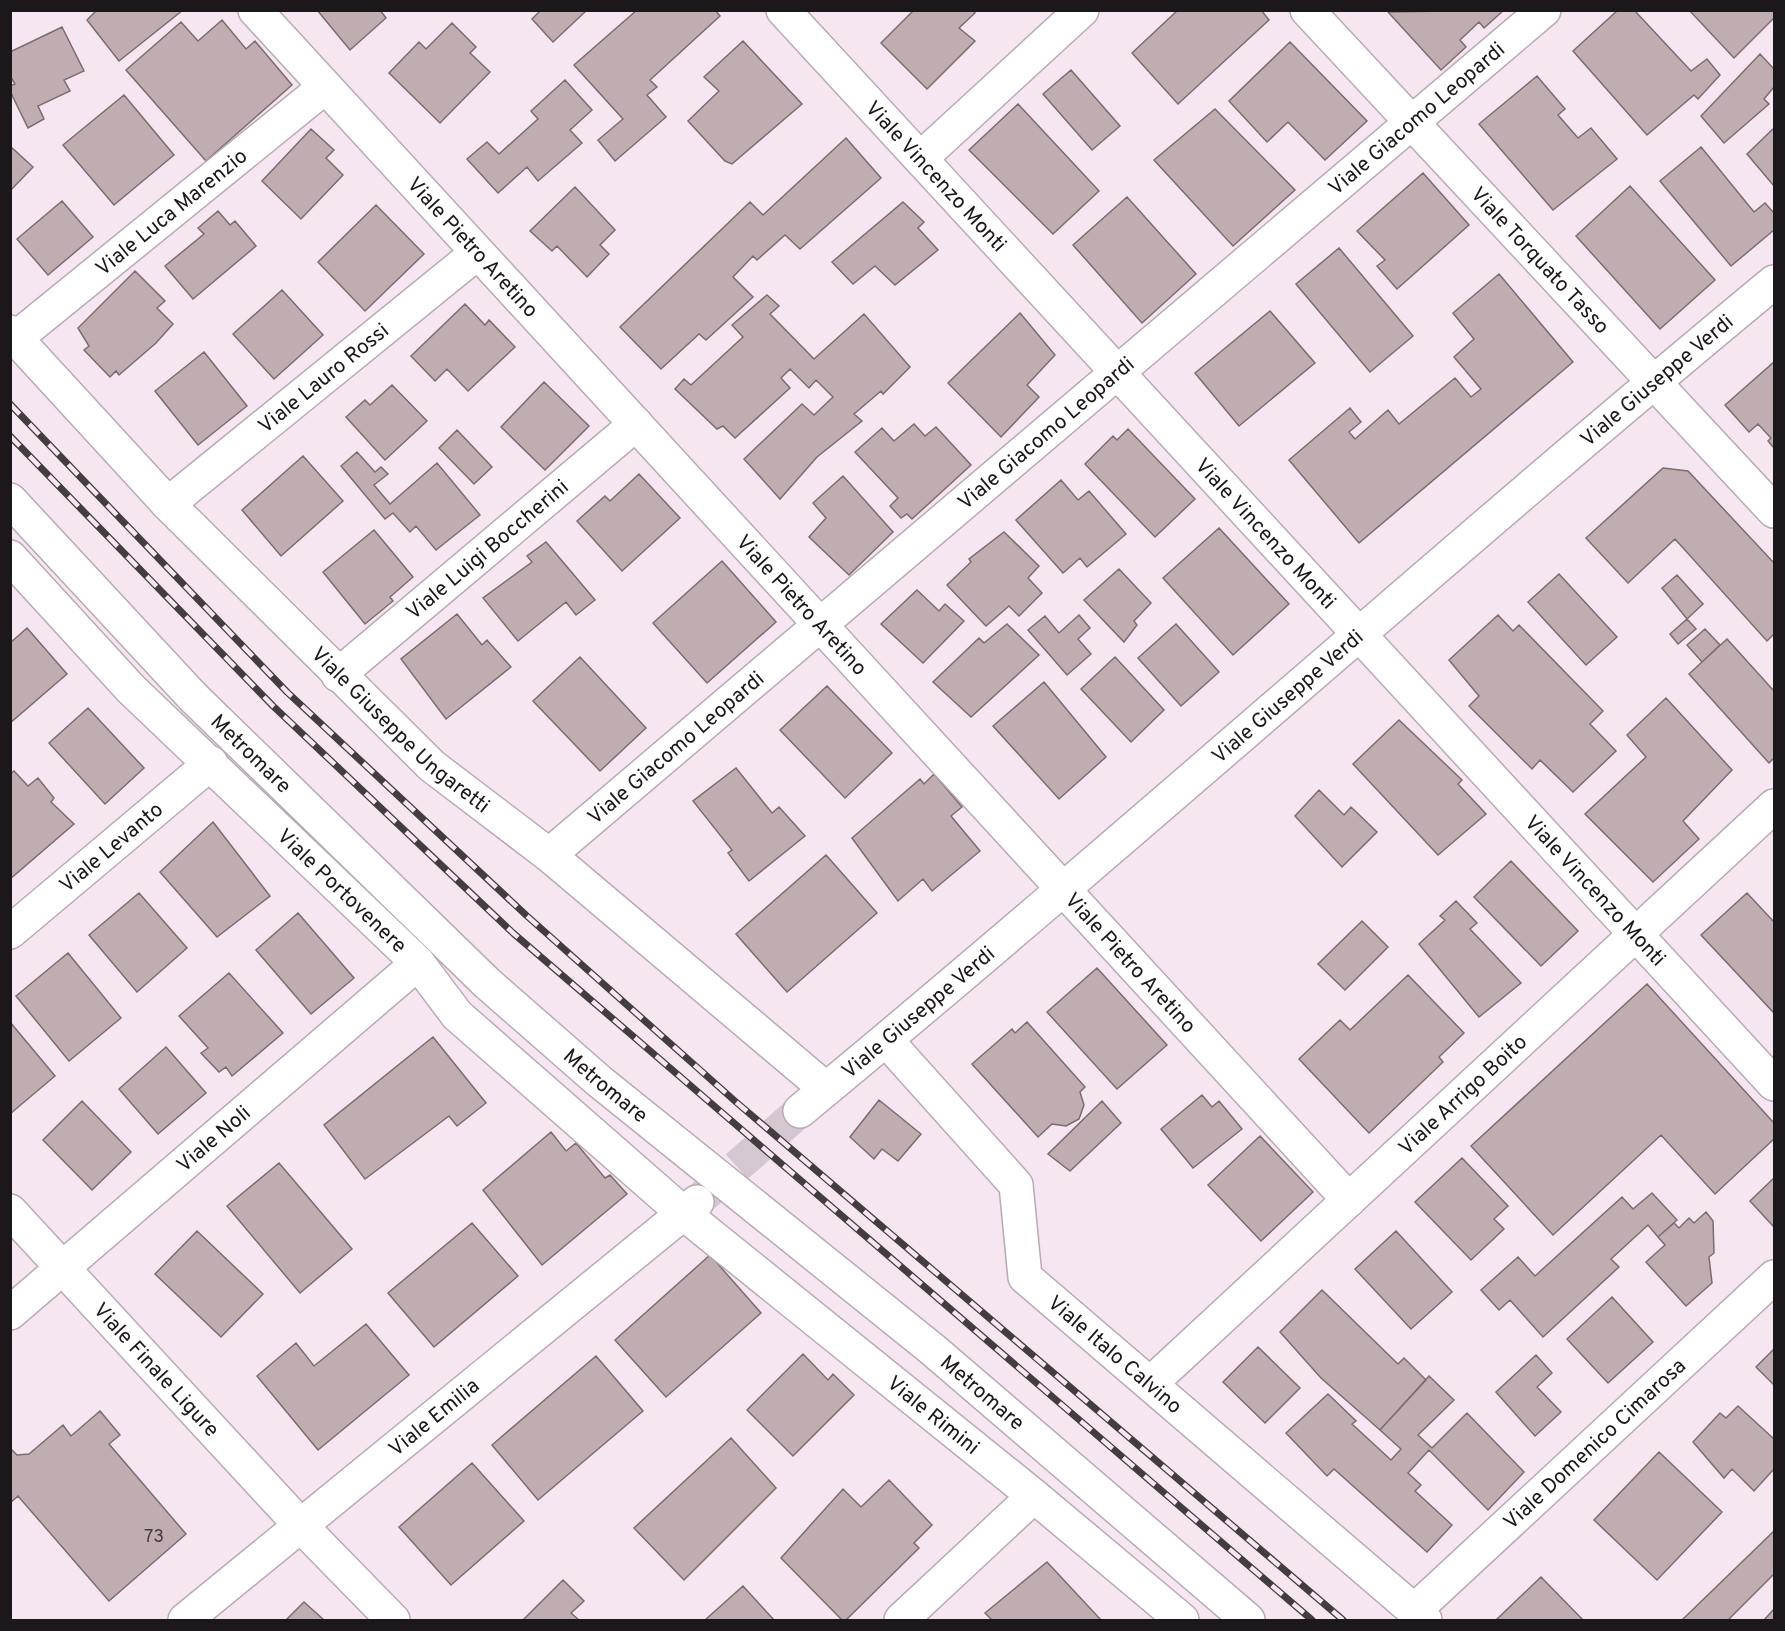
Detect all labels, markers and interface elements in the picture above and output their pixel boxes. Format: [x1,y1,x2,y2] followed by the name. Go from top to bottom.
[1323,37,1511,202] street label: Viale Giacomo Leopardi
[859,96,1012,258] street label: Viale Vincenzo Monti
[91,143,254,283] street label: Viale Luca Marenzio
[400,172,543,324] street label: Viale Pietro Aretino
[1464,182,1614,341] street label: Viale Torquato Tasso
[1575,309,1740,453] street label: Viale Giuseppe Verdi
[253,318,395,440] street label: Viale Lauro Rossi
[953,351,1141,517] street label: Viale Giacomo Leopardi
[1188,453,1341,616] street label: Viale Vincenzo Monti
[401,474,575,627] street label: Viale Luigi Boccherini
[729,530,872,682] street label: Viale Pietro Aretino
[1207,624,1370,770] street label: Viale Giuseppe Verdi
[305,642,495,820] street label: Viale Giuseppe Ungaretti
[583,666,770,831] street label: Viale Giacomo Leopardi
[204,709,296,800] street label: Metromare
[55,797,169,899] street label: Viale Levanto
[1518,810,1671,973] street label: Viale Vincenzo Monti
[271,823,412,960] street label: Viale Portovenere
[1058,888,1201,1040] street label: Viale Pietro Aretino
[837,941,1001,1085] street label: Viale Giuseppe Verdi
[1394,1029,1533,1162] street label: Viale Arrigo Boito
[557,1044,653,1130] street label: Metromare
[172,1100,257,1179] street label: Viale Noli
[1041,1290,1187,1421] street label: Viale Italo Calvino
[87,1298,224,1444] street label: Viale Finale Ligure
[934,1350,1029,1437] street label: Metromare
[1498,1353,1692,1536] street label: Viale Domenico Cimarosa
[881,1371,984,1462] street label: Viale Rimini
[384,1373,486,1463] street label: Viale Emilia
[144,1526,164,1549] house number: 73

